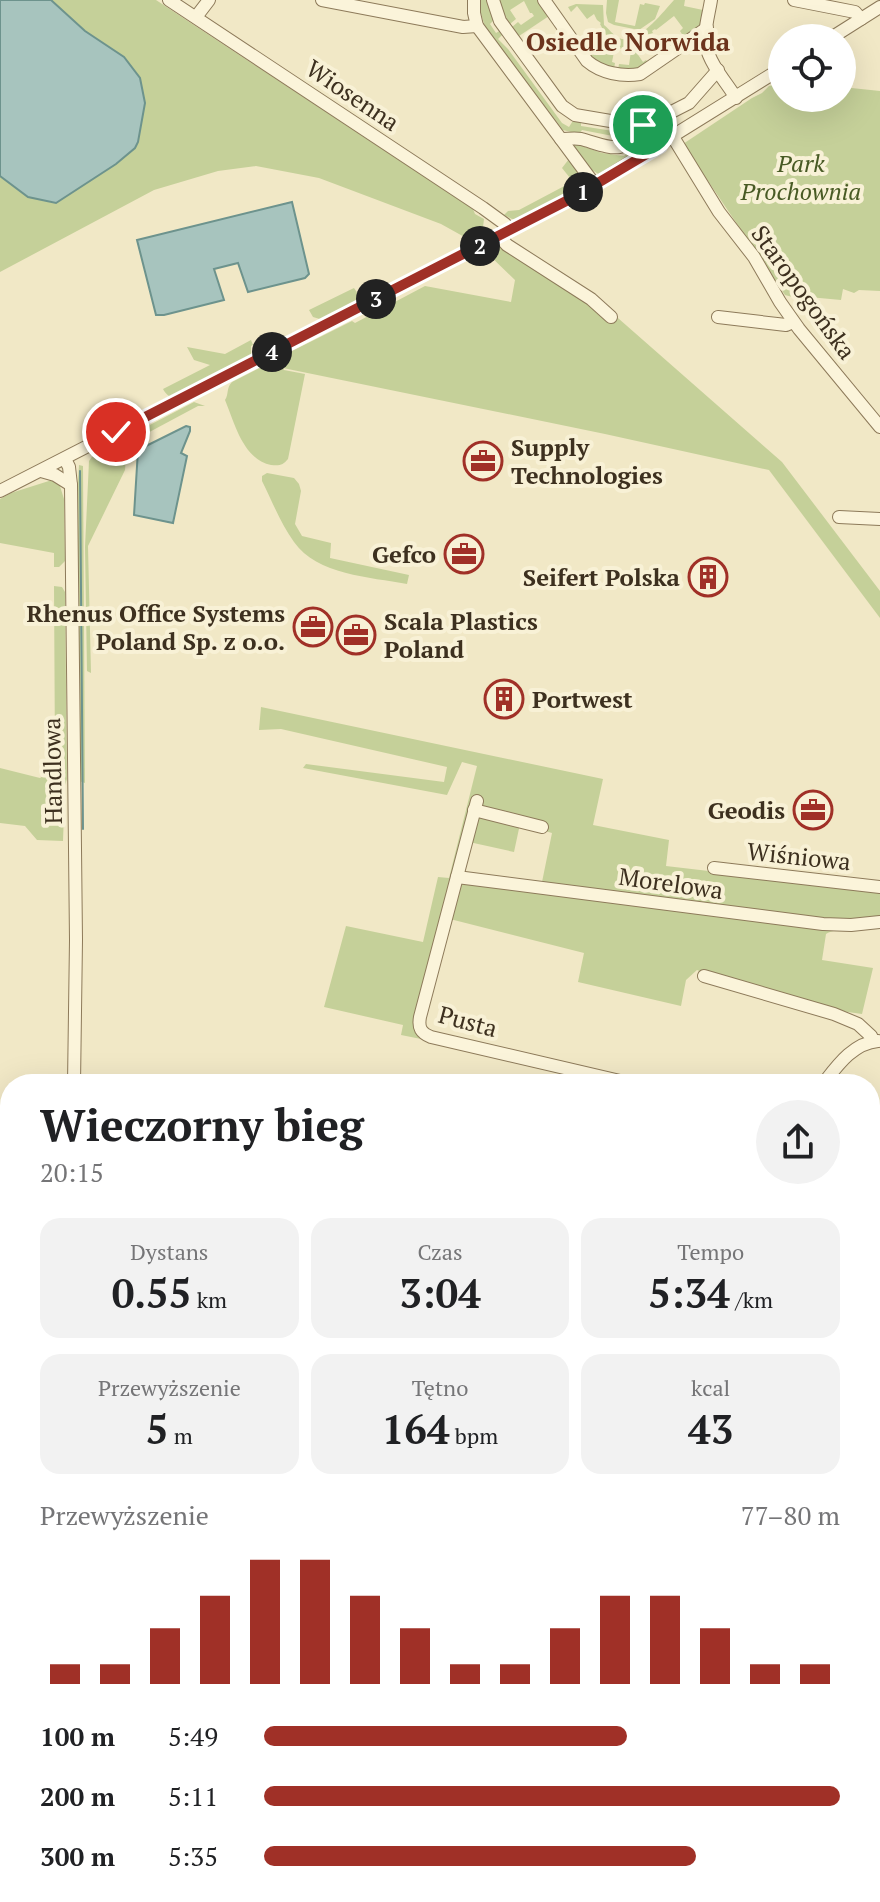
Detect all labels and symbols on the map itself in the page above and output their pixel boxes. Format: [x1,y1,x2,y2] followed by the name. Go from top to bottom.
[526,24,731,58] district label: Osiedle Norwida
[300,52,406,138] street label: Wiosenna
[609,91,677,159] pin
[740,147,861,207] park label: Park Prochownia
[563,172,603,212] pin: 1
[745,219,863,365] street label: Staropogońska
[460,226,500,266] pin: 2
[356,279,396,319] pin: 3
[252,332,292,372] pin: 4
[82,398,150,466] pin
[511,431,663,491] place label: Supply Technologies
[462,440,504,482] office icon: Supply Technologies
[443,533,485,575] office icon: Gefco
[372,538,436,570] place label: Gefco
[687,556,729,598] building icon: Seifert Polska
[523,561,681,593] place label: Seifert Polska
[26,597,285,657] place label: Rhenus Office Systems Poland Sp. z o.o.
[384,605,538,665] place label: Scala Plastics Poland
[292,606,334,648] office icon: Rhenus Office Systems Poland Sp. z o.o.
[335,614,377,656] office icon: Scala Plastics Poland
[483,678,525,720] building icon: Portwest
[532,683,633,715] place label: Portwest
[35,717,69,825] street label: Handlowa
[792,789,834,831] office icon: Geodis
[708,794,785,826] place label: Geodis
[746,835,852,877] street label: Wiśniowa
[617,860,725,906] street label: Morelowa
[435,998,501,1044] street label: Pusta

